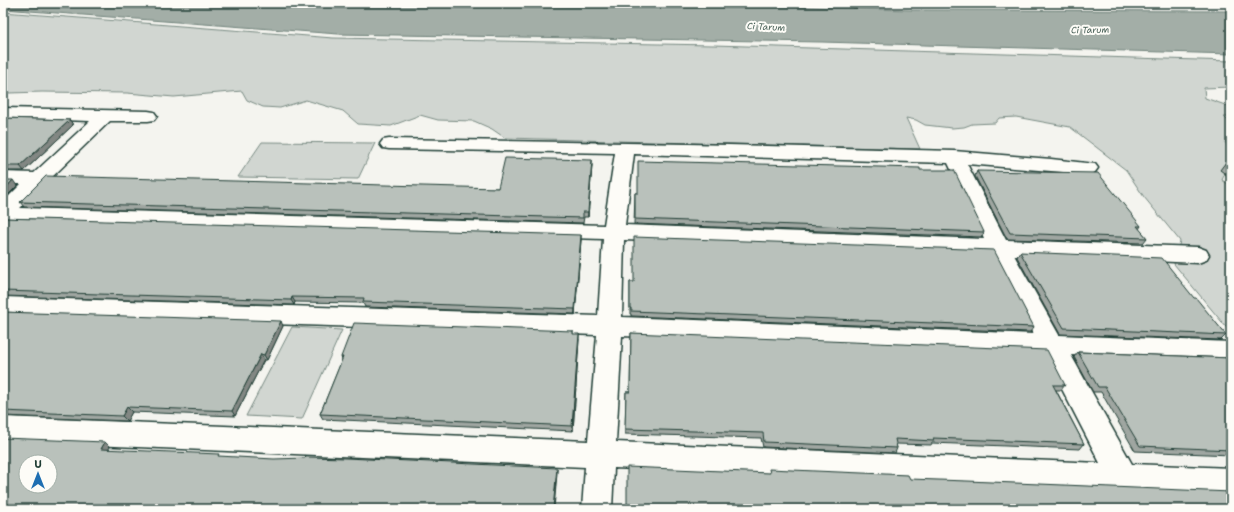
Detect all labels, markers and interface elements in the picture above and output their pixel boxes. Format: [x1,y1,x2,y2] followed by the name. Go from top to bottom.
[747,20,786,34] water label: Ci Tarum
[1071,24,1109,36] water label: Ci Tarum
[18,454,58,494] north arrow
[34,457,42,472] text: U

